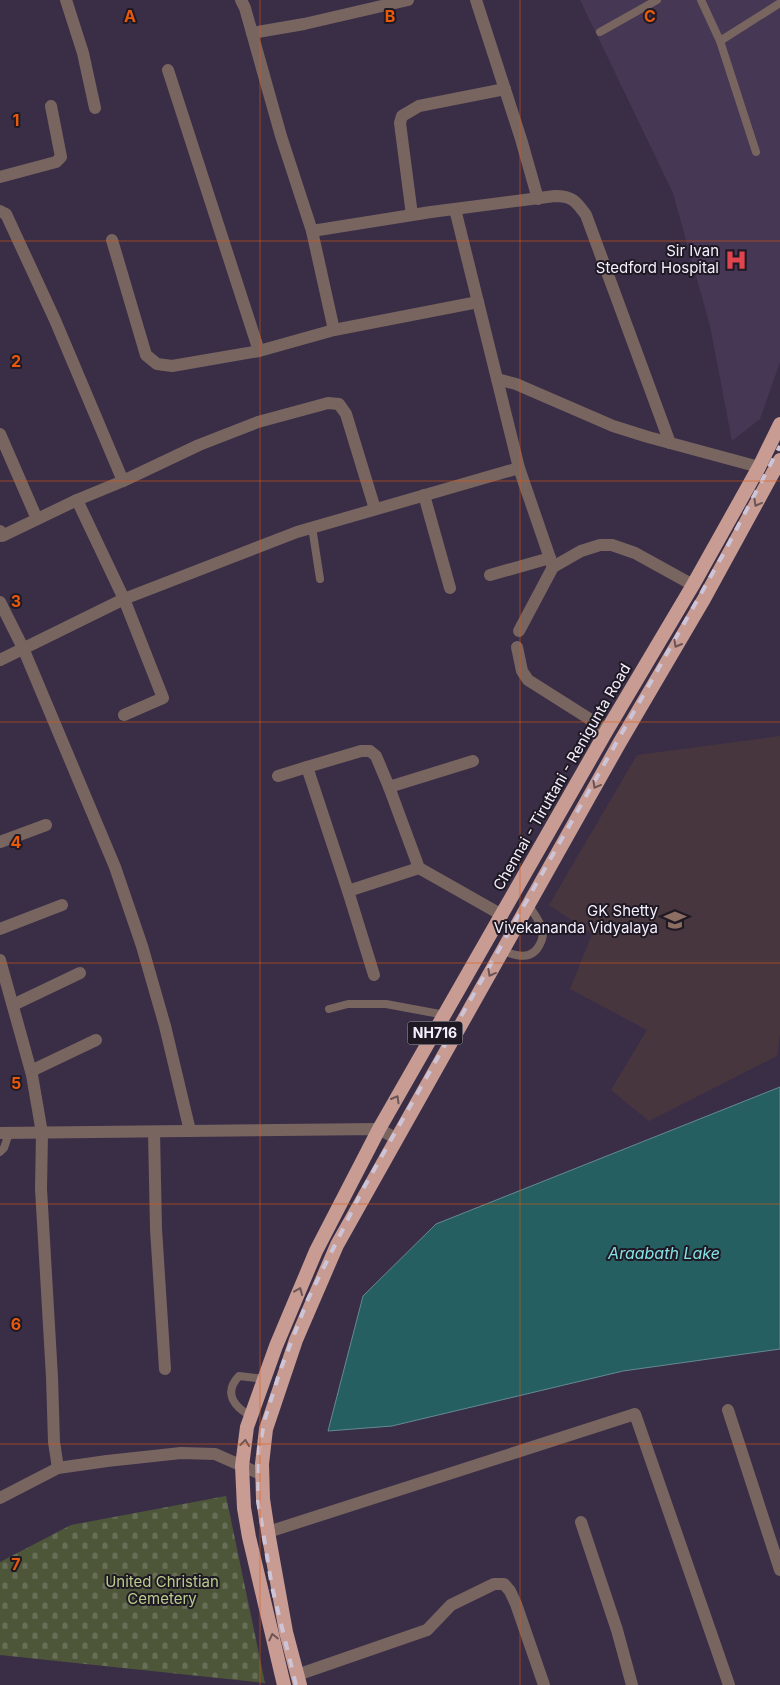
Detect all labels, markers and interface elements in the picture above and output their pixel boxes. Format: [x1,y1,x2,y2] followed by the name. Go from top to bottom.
[124,6,136,26] text: A
[385,6,395,26] text: B
[644,6,656,26] text: C
[13,110,19,130] text: 1
[596,241,719,277] place label: Sir Ivan Stedford Hospital
[723,247,749,273] hospital icon: Sir Ivan Stedford Hospital
[11,351,21,371] text: 2
[753,498,763,507] one-way arrow
[11,591,21,611] text: 3
[673,639,683,648] one-way arrow
[489,660,634,894] street label: Chennai - Tiruttani - Renigunta Road
[592,780,602,789] one-way arrow
[11,832,22,852] text: 4
[494,901,659,937] place label: GK Shetty Vivekananda Vidyalaya
[662,907,688,933] school or university icon: GK Shetty Vivekananda Vidyalaya
[487,967,497,976] one-way arrow
[408,1021,462,1044] road number: NH716
[11,1073,21,1093] text: 5
[390,1096,400,1105] one-way arrow
[607,1243,720,1263] water label: Araabath Lake
[293,1287,304,1296] one-way arrow
[11,1314,21,1334] text: 6
[239,1439,250,1447] one-way arrow
[11,1554,21,1574] text: 7
[105,1572,219,1608] park label: United Christian Cemetery
[268,1633,279,1642] one-way arrow

